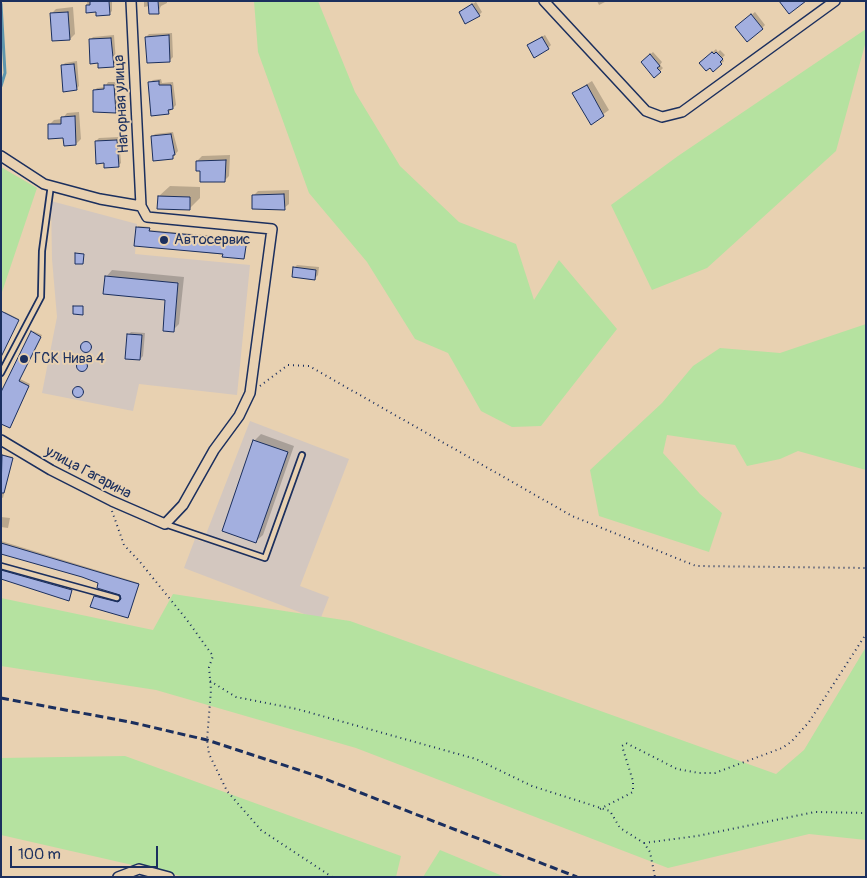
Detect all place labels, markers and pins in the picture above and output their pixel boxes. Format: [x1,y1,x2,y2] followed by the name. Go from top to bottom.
[174,231,250,249] place label: Автосервис
[158,234,170,246] marker: Автосервис
[34,350,105,368] place label: ГСК Нива 4
[18,353,30,365] marker: ГСК Нива 4

